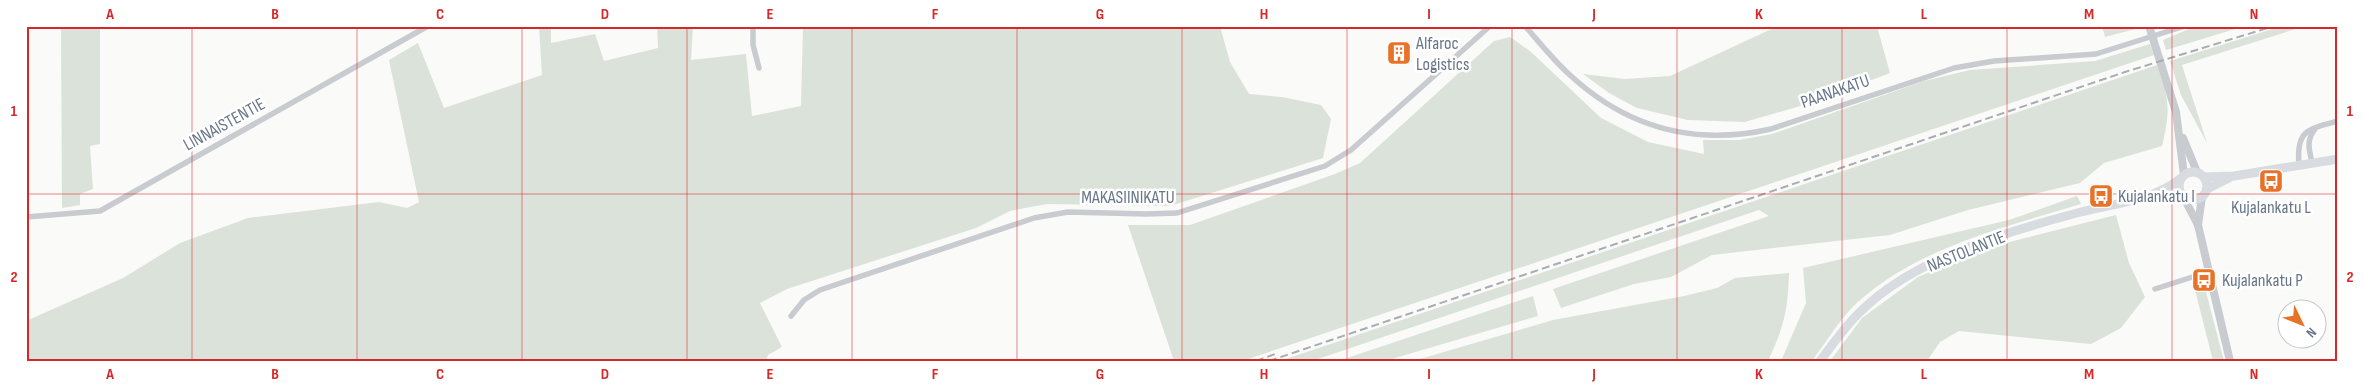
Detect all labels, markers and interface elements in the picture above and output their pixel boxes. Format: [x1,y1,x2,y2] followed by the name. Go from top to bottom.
[105,5,114,24] text: A
[271,5,279,24] text: B
[436,5,444,24] text: C
[601,5,609,24] text: D
[767,5,774,24] text: E
[932,5,939,24] text: F
[1096,5,1104,24] text: G
[1260,5,1268,24] text: H
[1427,5,1431,24] text: I
[1591,5,1596,24] text: J
[1755,5,1763,24] text: K
[1921,5,1928,24] text: L
[2084,5,2094,24] text: M
[2250,5,2258,24] text: N
[1415,33,1469,75] place label: Alfaroc Logistics
[1386,40,1412,66] building icon: Alfaroc Logistics
[1798,70,1872,113] street label: PAANAKATU
[180,93,269,155] street label: LINNAISTENTIE
[11,102,18,121] text: 1
[2347,102,2354,121] text: 1
[2258,168,2284,194] bus stop icon: Kujalankatu L
[2088,183,2114,209] bus stop icon: Kujalankatu I
[2118,186,2195,207] place label: Kujalankatu I
[1081,187,1175,208] street label: MAKASIINIKATU
[2231,197,2311,218] place label: Kujalankatu L
[1924,226,2008,277] street label: NASTOLANTIE
[2191,267,2217,293] bus stop icon: Kujalankatu P
[10,268,18,287] text: 2
[2346,268,2354,287] text: 2
[2222,270,2303,291] place label: Kujalankatu P
[2276,300,2326,350] north arrow
[2302,324,2320,341] text: N
[105,365,114,384] text: A
[271,365,279,384] text: B
[436,365,444,384] text: C
[601,365,609,384] text: D
[767,365,774,384] text: E
[932,365,939,384] text: F
[1096,365,1104,384] text: G
[1260,365,1268,384] text: H
[1427,365,1431,384] text: I
[1591,365,1596,384] text: J
[1755,365,1763,384] text: K
[1921,365,1928,384] text: L
[2084,365,2094,384] text: M
[2250,365,2258,384] text: N

